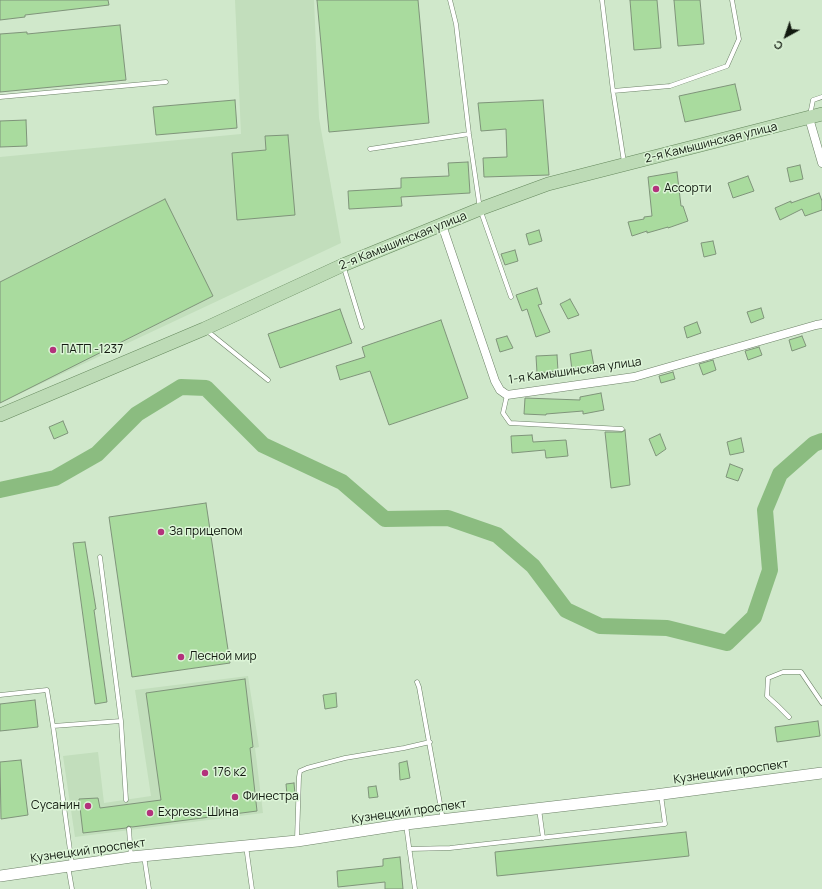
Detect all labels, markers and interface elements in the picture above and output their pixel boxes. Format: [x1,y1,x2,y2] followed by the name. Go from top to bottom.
[766,16,806,56] north arrow
[770,37,786,54] text: С
[643,120,779,166] street label: 2-я Камышинская улица
[664,182,712,196] place label: Ассорти
[651,184,661,194] marker: Ассорти
[337,209,469,273] street label: 2-я Камышинская улица
[61,343,123,357] place label: ПАТП -1237
[48,345,58,355] marker: ПАТП -1237
[508,355,642,387] street label: 1-я Камышинская улица
[169,525,243,539] place label: За прицепом
[156,527,166,537] marker: За прицепом
[189,650,257,664] place label: Лесной мир
[176,652,186,662] marker: Лесной мир
[673,757,789,787] street label: Кузнецкий проспект
[213,766,246,780] place label: 176 к2
[200,768,210,778] marker: 176 к2
[243,790,299,804] place label: Финестра
[230,792,240,802] marker: Финестра
[351,797,467,827] street label: Кузнецкий проспект
[31,799,80,813] place label: Сусанин
[83,801,93,811] marker: Сусанин
[158,806,239,820] place label: Express-Шина
[145,808,155,818] marker: Express-Шина
[30,836,146,866] street label: Кузнецкий проспект

